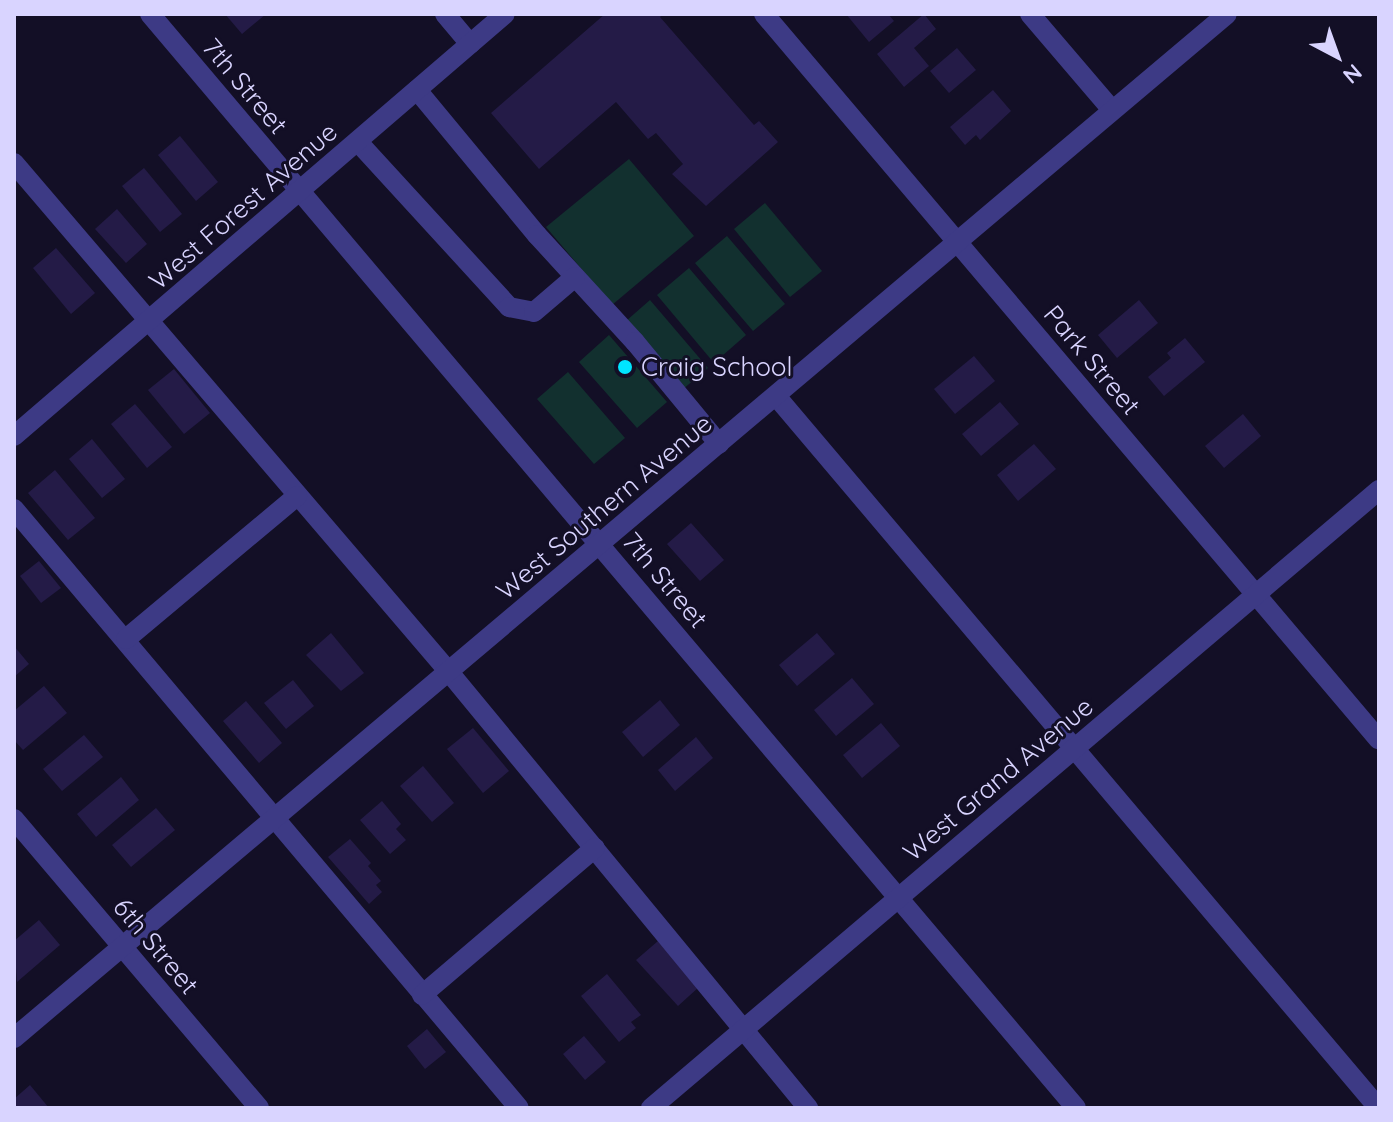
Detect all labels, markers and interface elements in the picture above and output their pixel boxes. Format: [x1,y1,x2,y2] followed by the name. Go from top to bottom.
[1297,16,1377,96] north arrow
[196,32,294,140] street label: 7th Street
[1337,58,1368,90] text: N
[143,116,343,296] street label: West Forest Avenue
[1037,299,1147,421] street label: Park Street
[641,351,793,383] place label: Craig School
[616,358,634,376] marker: Craig School
[490,408,718,606] street label: West Southern Avenue
[616,526,714,634] street label: 7th Street
[897,691,1099,867] street label: West Grand Avenue
[107,892,205,1000] street label: 6th Street

